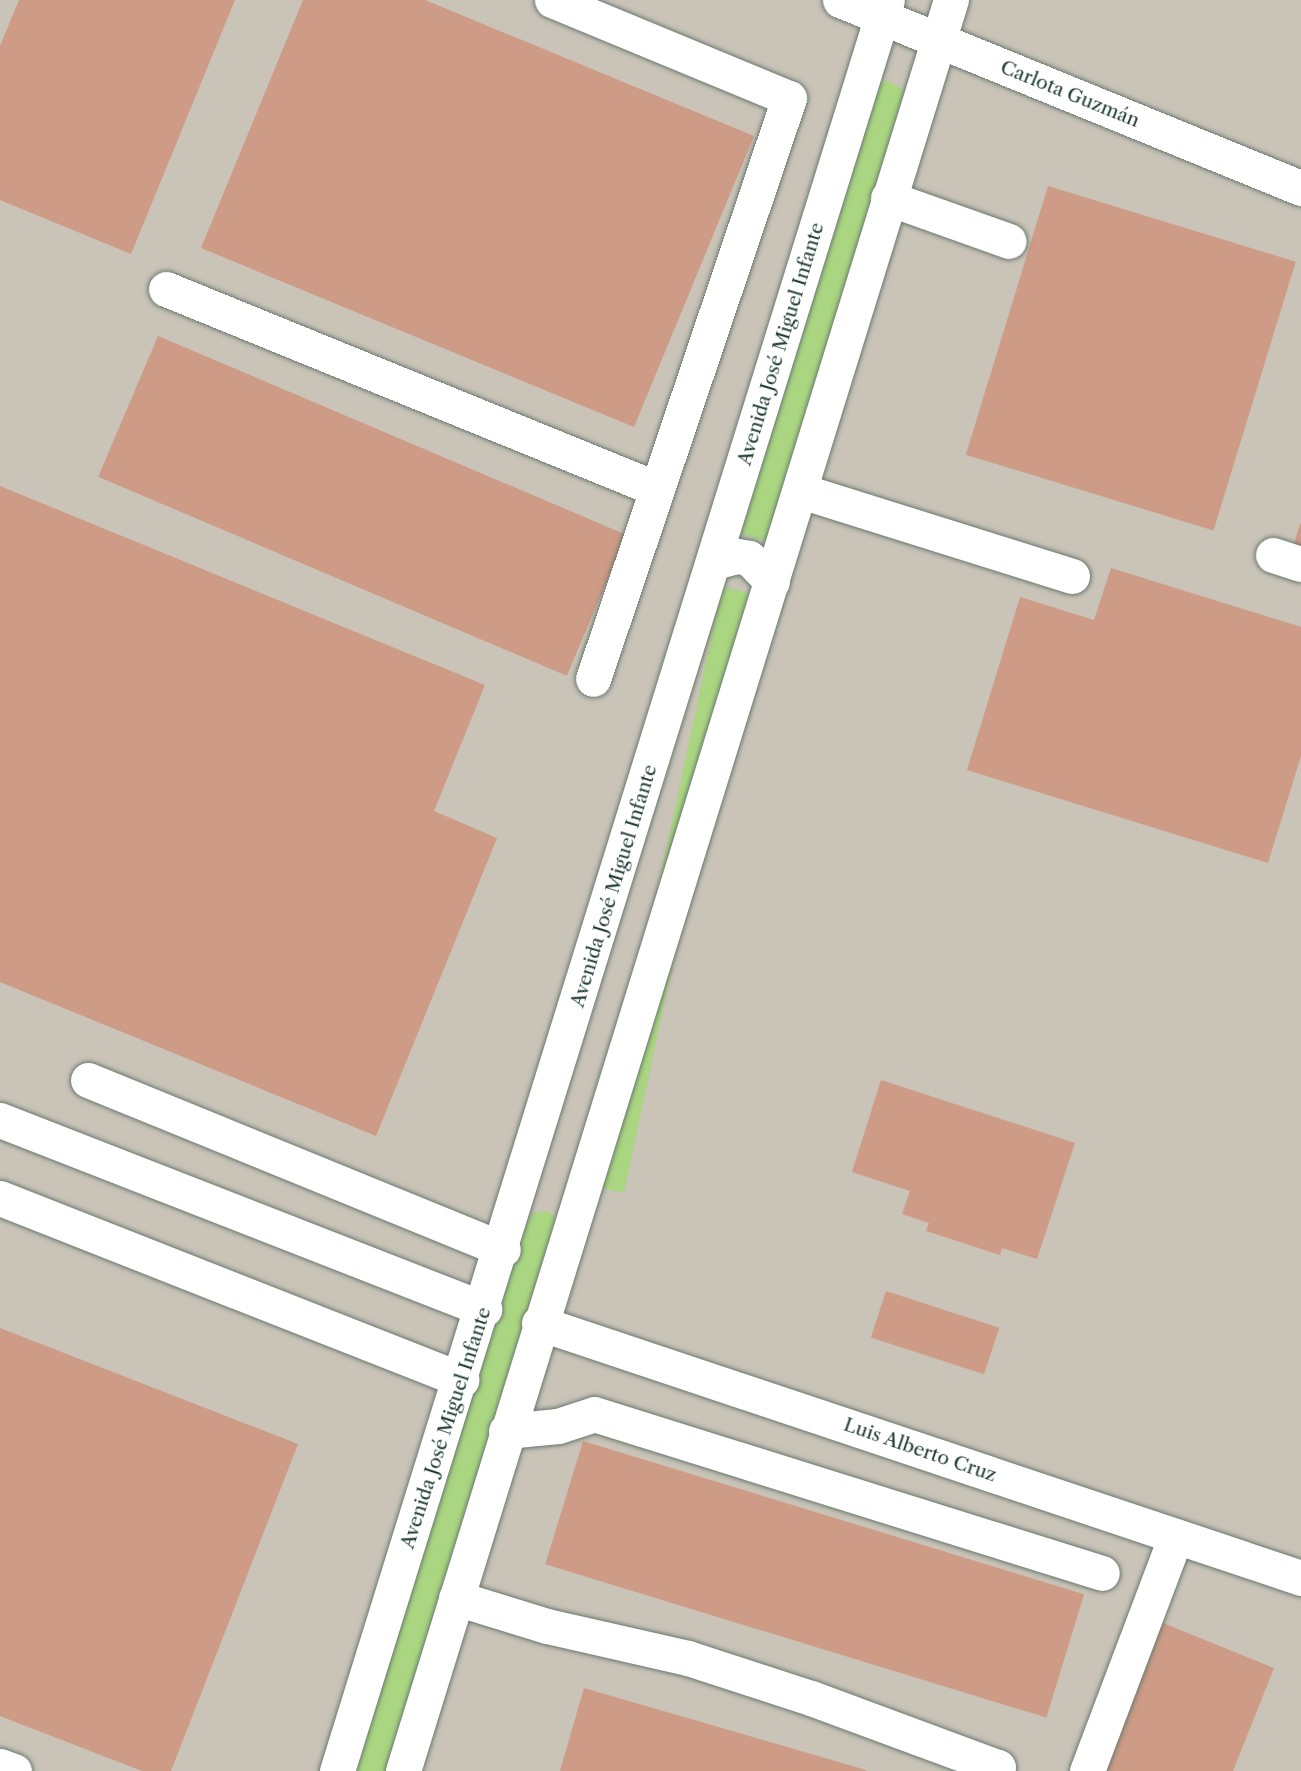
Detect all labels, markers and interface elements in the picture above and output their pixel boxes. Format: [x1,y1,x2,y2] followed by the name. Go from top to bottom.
[997,56,1143,132] street label: Carlota Guzmán
[733,220,829,468] street label: Avenida José Miguel Infante
[566,762,662,1010] street label: Avenida José Miguel Infante
[396,1304,496,1552] street label: Avenida José Miguel Infante
[840,1413,1000,1487] street label: Luis Alberto Cruz

